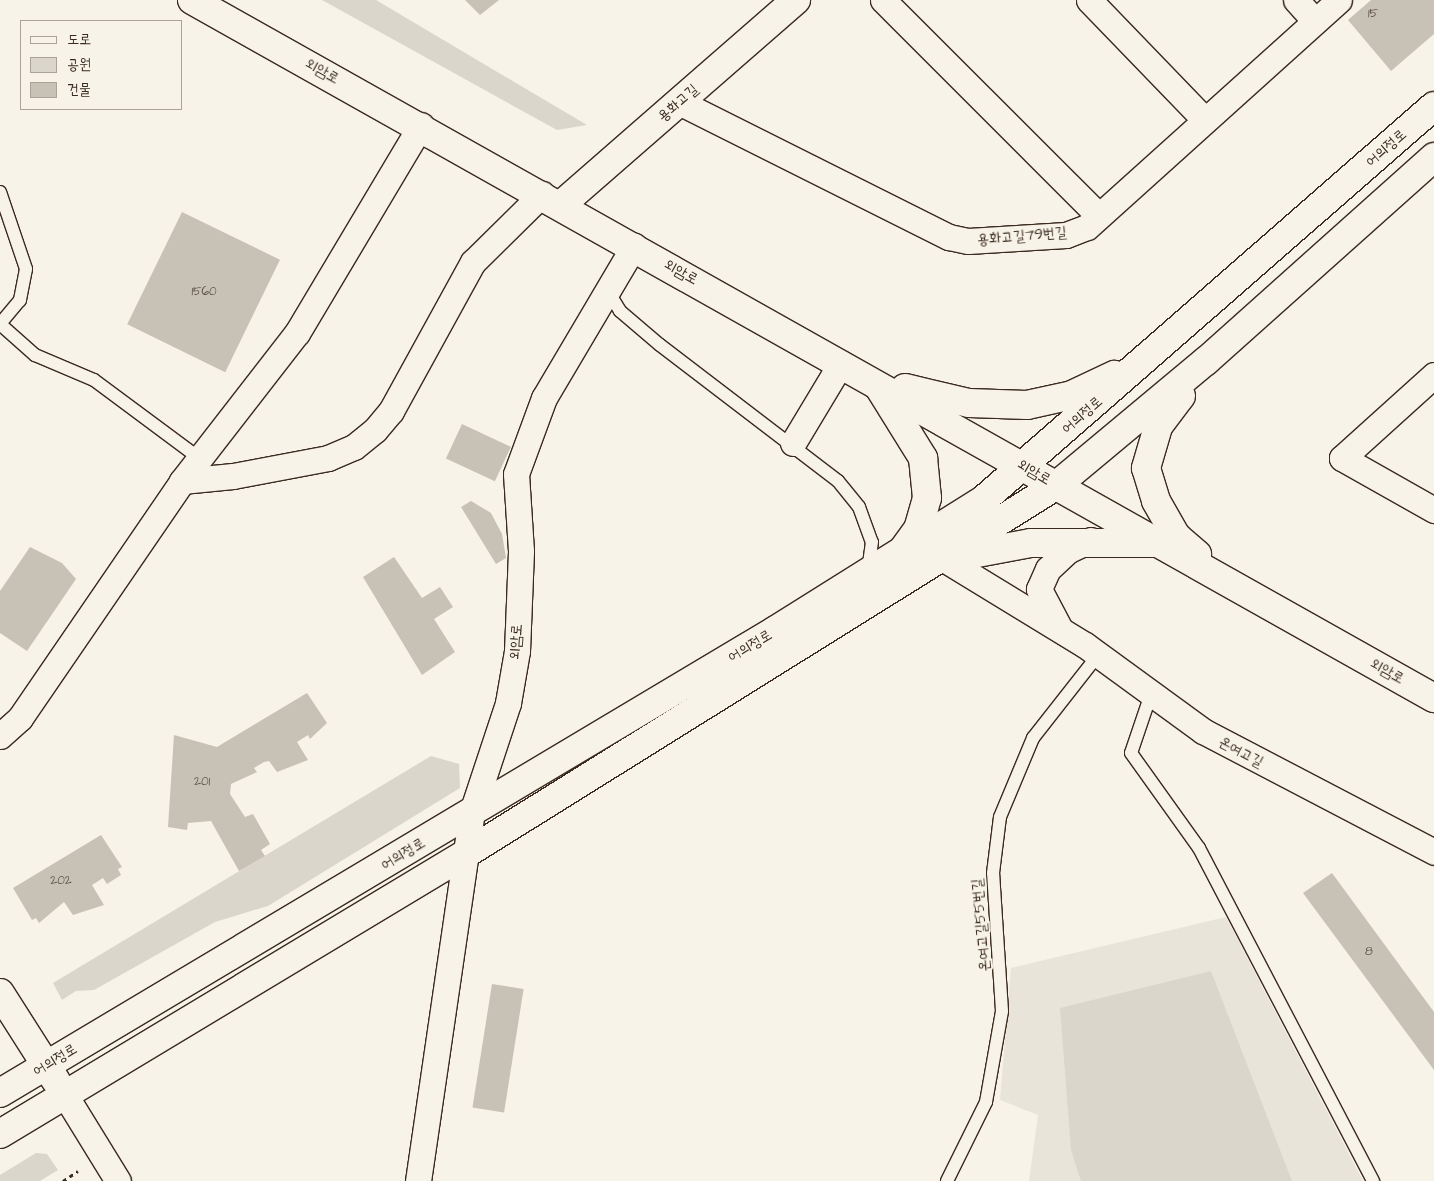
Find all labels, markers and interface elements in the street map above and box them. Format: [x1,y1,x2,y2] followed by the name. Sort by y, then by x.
[1368,7,1378,21] house number: 15
[20,20,182,110] legend
[67,29,91,50] text: 도로
[67,54,91,75] text: 공원
[302,54,342,88] street label: 외암로
[67,79,91,100] text: 건물
[654,80,702,126] street label: 용화고길
[1362,125,1410,171] street label: 어의정로
[976,223,1068,249] street label: 용화고길79번길
[661,255,701,289] street label: 외암로
[191,285,217,299] house number: 1560
[1058,392,1106,438] street label: 어의정로
[1014,455,1054,489] street label: 외암로
[506,623,526,661] street label: 외암로
[725,626,775,666] street label: 어의정로
[1367,654,1407,688] street label: 외암로
[1215,733,1267,771] street label: 온여고길
[194,775,210,789] house number: 201
[378,834,428,874] street label: 어의정로
[50,874,72,888] house number: 202
[968,878,994,972] street label: 온여고길55번길
[1365,945,1373,959] house number: 8
[30,1040,80,1080] street label: 어의정로

